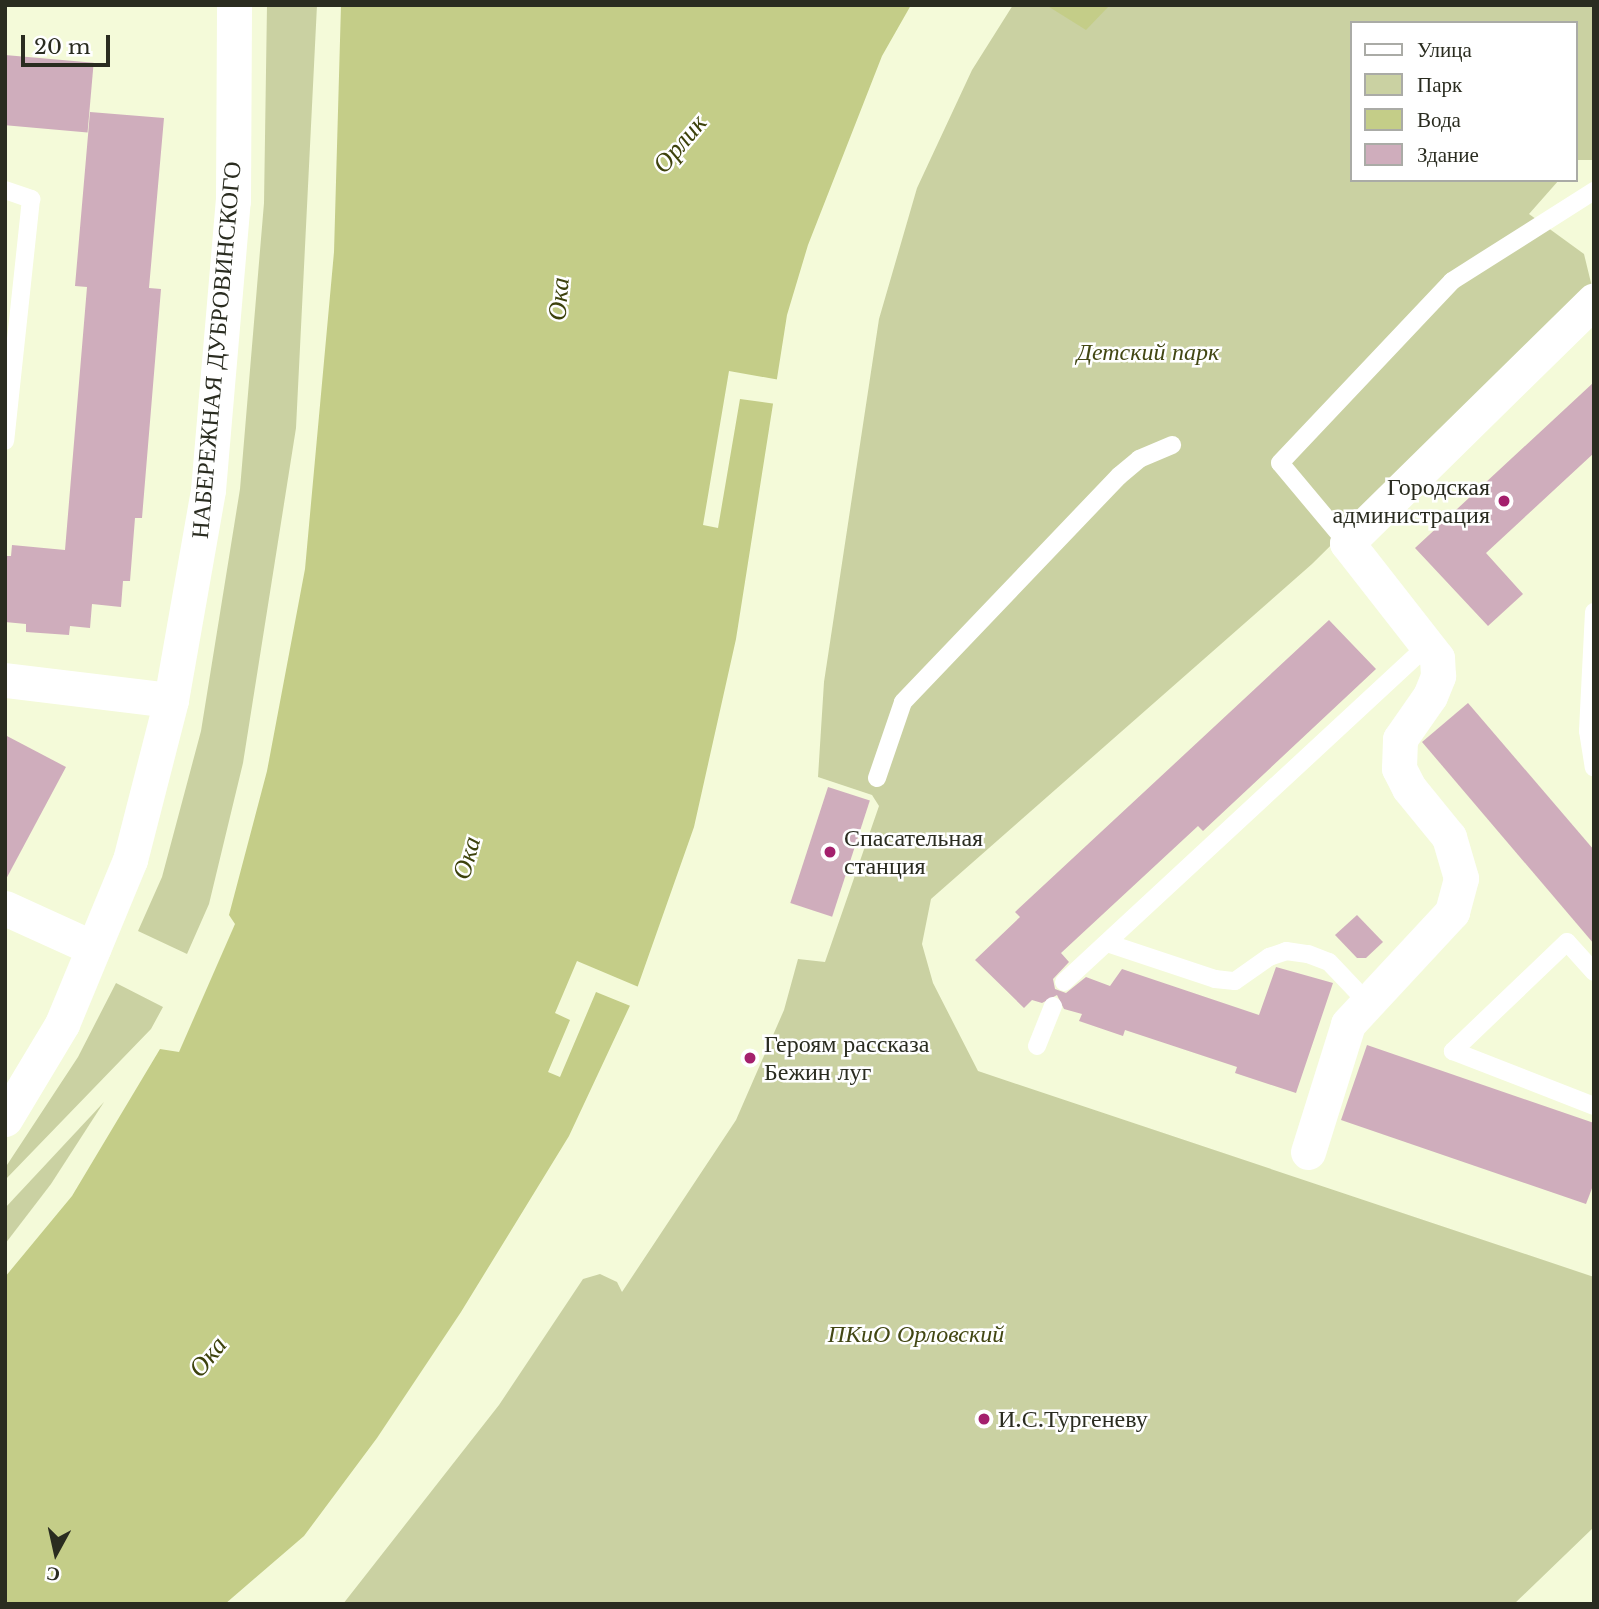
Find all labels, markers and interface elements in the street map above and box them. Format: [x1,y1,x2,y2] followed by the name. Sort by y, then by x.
[24,21,114,65] scale bar
[1350,21,1578,182] legend
[34,34,91,60] text: 20 m
[1417,37,1472,63] text: Улица
[1417,72,1462,98] text: Парк
[1417,107,1461,133] text: Вода
[646,108,714,180] water label: Орлик
[1417,142,1479,168] text: Здание
[185,160,247,540] street label: НАБЕРЕЖНАЯ ДУБРОВИНСКОГО
[542,276,576,322] water label: Ока
[1077,338,1219,366] park label: Детский парк
[1333,473,1490,529] place label: Городская администрация
[1496,493,1512,509] marker: Городская администрация
[844,824,983,880] place label: Спасательная станция
[446,833,488,883] water label: Ока
[822,844,838,860] marker: Спасательная станция
[764,1030,929,1086] place label: Героям рассказа Бежин луг
[742,1050,758,1066] marker: Героям рассказа Бежин луг
[828,1320,1004,1348] park label: ПКиО Орловский
[182,1330,234,1384] water label: Ока
[998,1405,1148,1433] place label: И.С.Тургеневу
[976,1411,992,1427] marker: И.С.Тургеневу
[21,1518,91,1588] north arrow
[45,1562,61,1587] text: С

